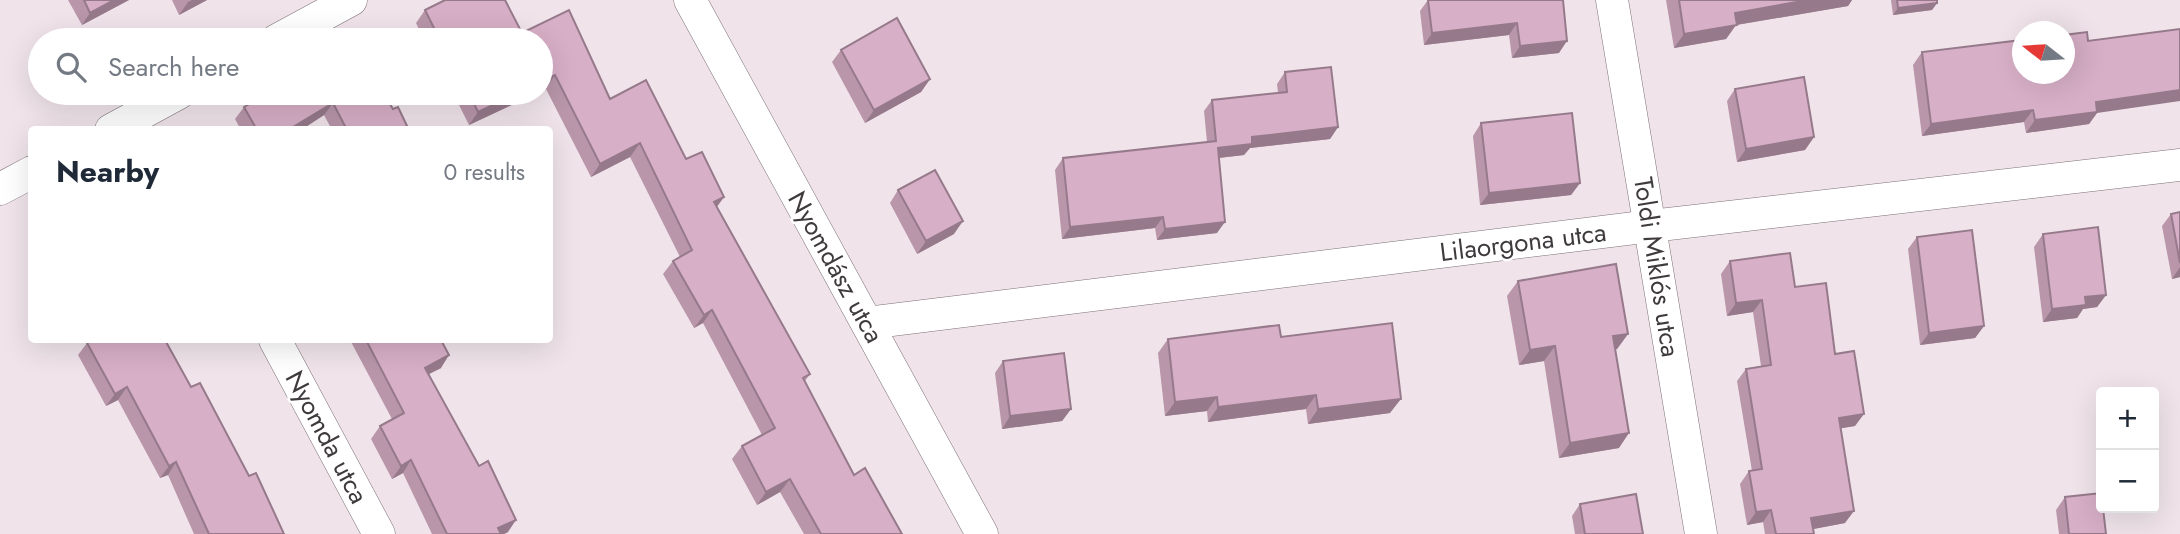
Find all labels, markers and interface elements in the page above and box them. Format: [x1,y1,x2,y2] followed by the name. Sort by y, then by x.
[2012,21,2075,84] north arrow
[28,28,553,105] search box
[52,48,90,86] icon: search
[108,48,240,86] text: Search here
[56,150,159,193] text: Nearby
[443,155,525,189] text: 0 results
[1624,174,1690,360] street label: Toldi Miklós utca
[779,184,893,350] street label: Nyomdász utca
[1438,213,1608,271] street label: Lilaorgona utca
[276,364,378,510] street label: Nyomda utca
[2096,387,2159,513] map controls
[2096,387,2159,450] button: +
[2096,450,2159,513] button: −

